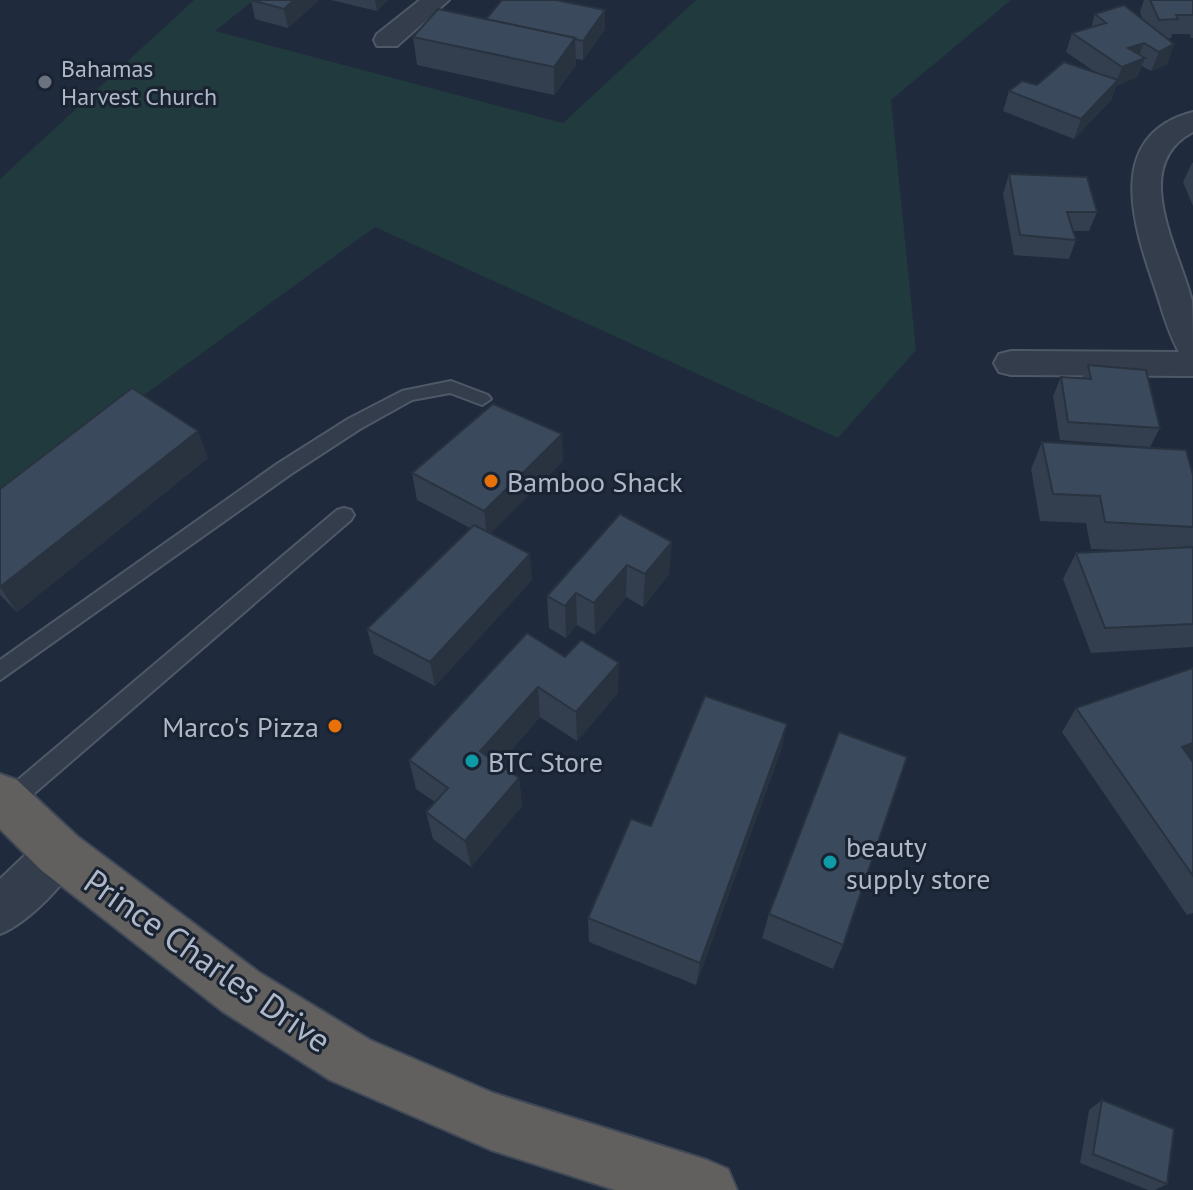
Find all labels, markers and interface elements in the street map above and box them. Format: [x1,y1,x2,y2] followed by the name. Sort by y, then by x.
[61,53,217,112] place label: Bahamas Harvest Church
[36,73,54,91] marker: Bahamas Harvest Church
[507,463,683,500] place label: Bamboo Shack
[482,472,500,490] marker: Bamboo Shack
[162,708,319,745] place label: Marco's Pizza
[326,717,344,735] marker: Marco's Pizza
[488,743,603,780] place label: BTC Store
[463,752,481,770] marker: BTC Store
[846,828,991,897] place label: beauty supply store
[821,853,839,871] marker: beauty supply store
[76,858,340,1062] street label: Prince Charles Drive

